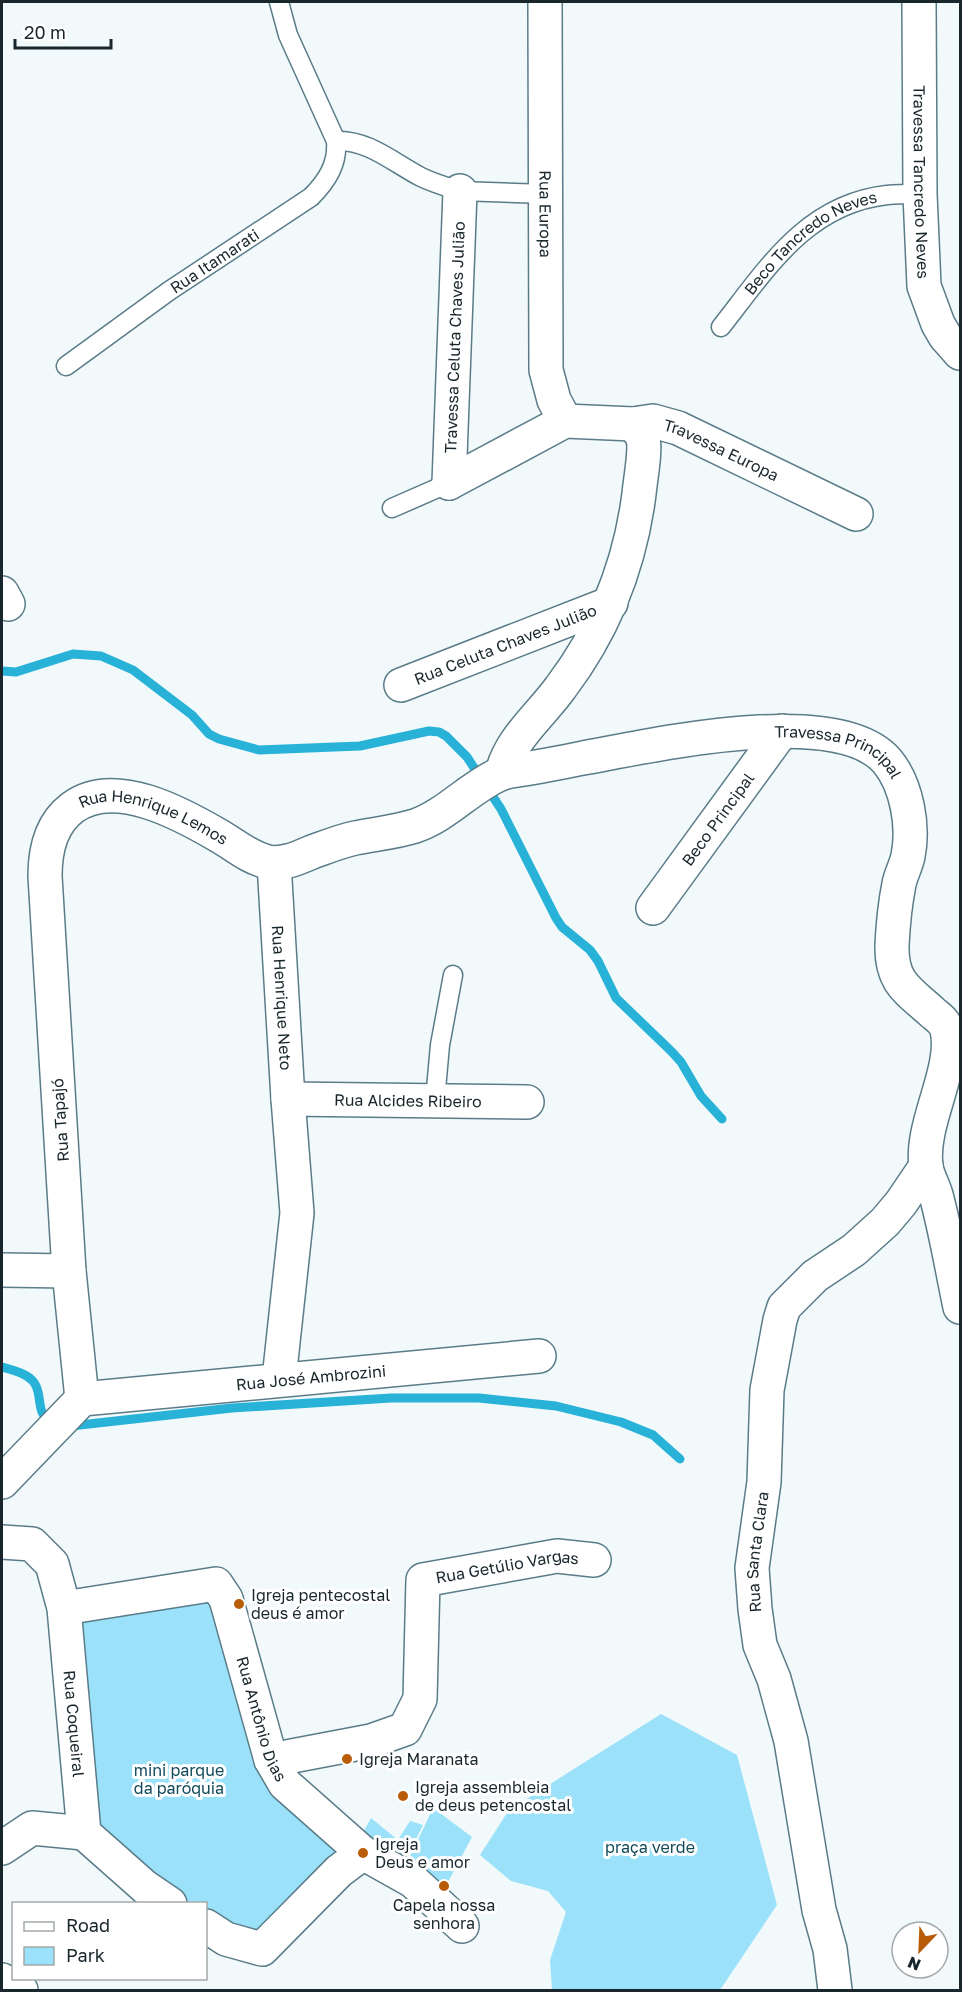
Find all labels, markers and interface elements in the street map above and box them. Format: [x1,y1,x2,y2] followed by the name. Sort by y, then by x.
[15,12,111,50] scale bar
[24,21,66,43] text: 20 m
[909,85,934,279] street label: Travessa Tancredo Neves
[535,170,556,258] street label: Rua Europa
[740,187,879,299] street label: Beco Tancredo Neves
[440,221,469,454] street label: Travessa Celuta Chaves Julião
[166,224,263,298] street label: Rua Itamarati
[661,414,782,485] street label: Travessa Europa
[411,600,599,689] street label: Rua Celuta Chaves Julião
[774,721,906,782] street label: Travessa Principal
[677,769,758,870] street label: Beco Principal
[75,786,232,849] street label: Rua Henrique Lemos
[268,925,296,1071] street label: Rua Henrique Neto
[47,1078,73,1162] street label: Rua Tapajó
[334,1090,482,1111] street label: Rua Alcides Ribeiro
[235,1360,387,1394] street label: Rua José Ambrozini
[742,1490,773,1613] street label: Rua Santa Clara
[434,1545,580,1588] street label: Rua Getúlio Vargas
[251,1585,390,1623] place label: Igreja pentecostal deus é amor
[232,1597,246,1611] marker: Igreja pentecostal deus é amor
[232,1654,291,1785] street label: Rua Antônio Dias
[60,1669,89,1778] street label: Rua Coqueiral
[359,1749,479,1769] place label: Igreja Maranata
[340,1752,354,1766] marker: Igreja Maranata
[134,1760,224,1798] park label: mini parque da paróquia
[415,1777,571,1815] place label: Igreja assembleia de deus petencostal
[396,1789,410,1803] marker: Igreja assembleia de deus petencostal
[375,1834,470,1872] place label: Igreja Deus e amor
[605,1837,695,1857] park label: praça verde
[356,1846,370,1860] marker: Igreja Deus e amor
[437,1879,451,1893] marker: Capela nossa senhora
[393,1895,495,1933] place label: Capela nossa senhora
[12,1902,207,1980] legend
[66,1914,110,1936] text: Road
[890,1920,950,1980] north arrow
[66,1944,105,1966] text: Park
[905,1952,924,1975] text: N

